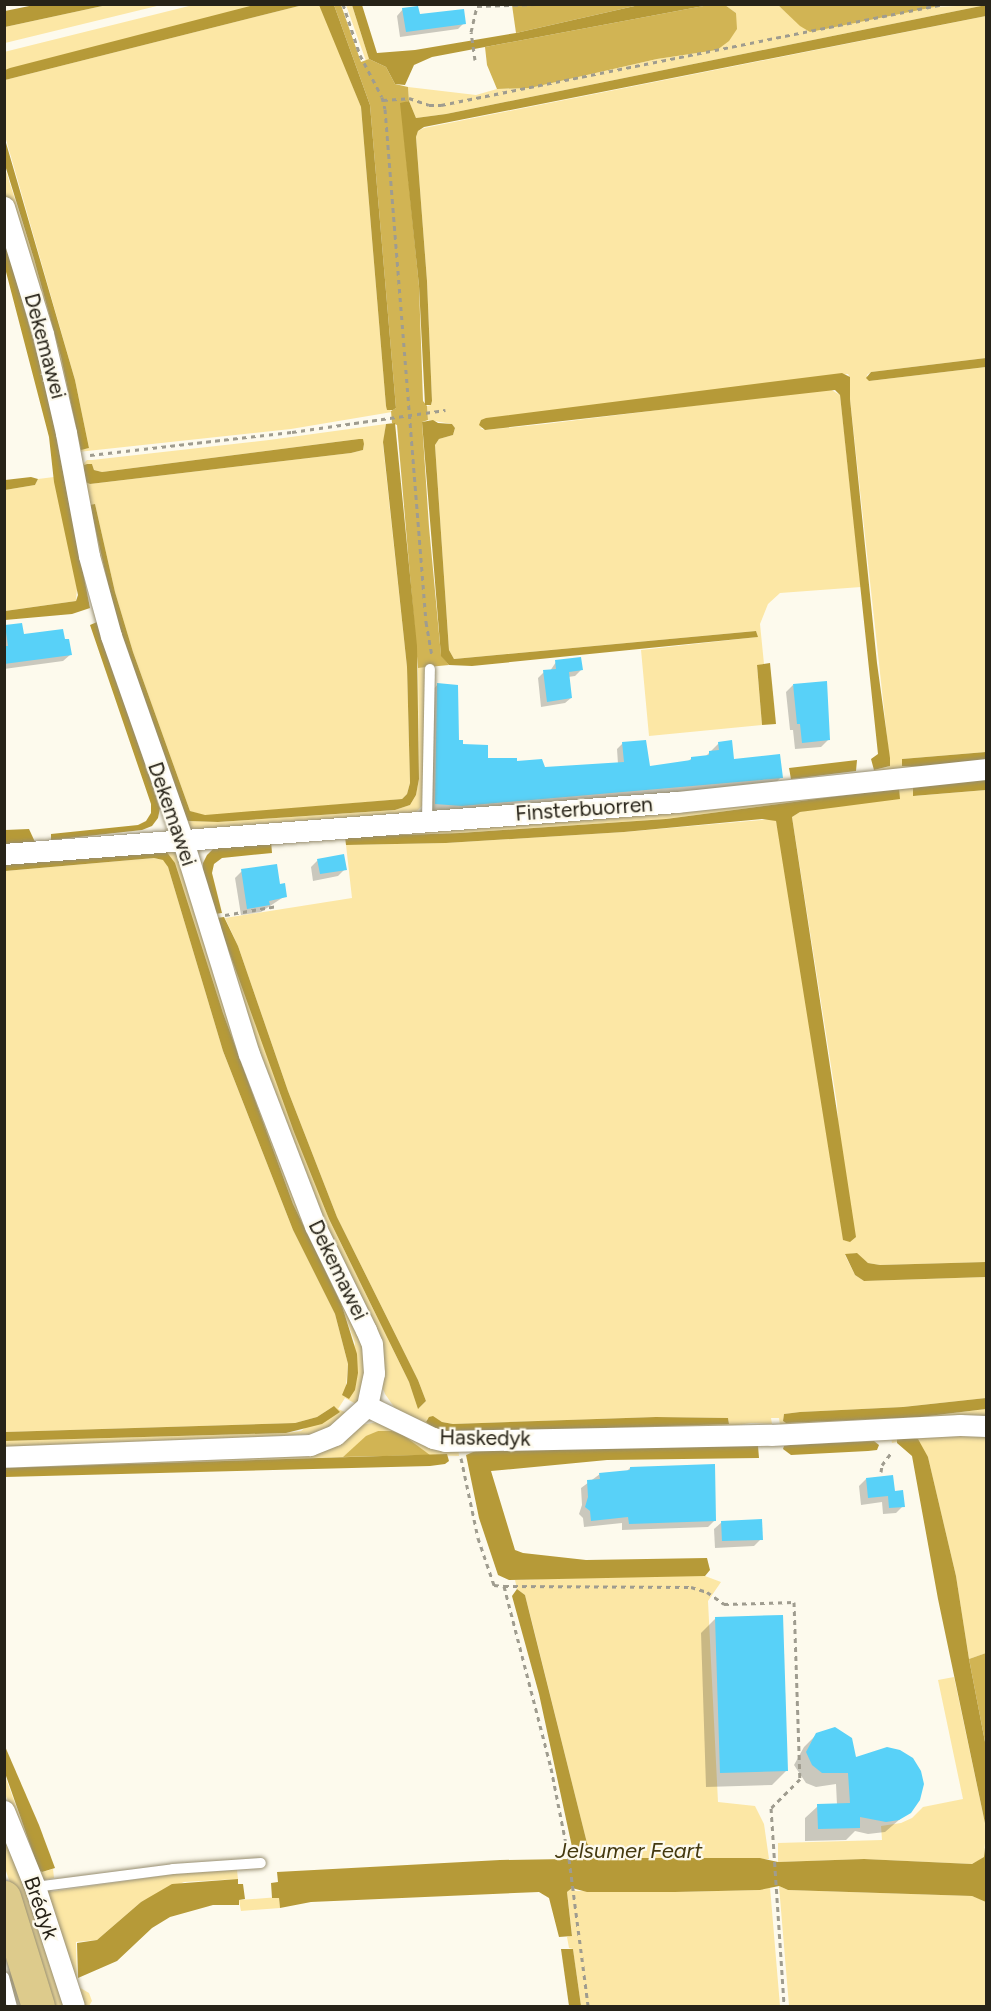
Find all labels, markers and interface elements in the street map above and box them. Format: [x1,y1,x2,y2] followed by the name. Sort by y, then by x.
[19,290,71,402] street label: Dekemawei
[142,759,202,869] street label: Dekemawei
[514,792,654,826] street label: Finsterbuorren
[303,1216,373,1324] street label: Dekemawei
[439,1425,531,1451] street label: Haskedyk
[555,1838,703,1864] water label: Jelsumer Feart
[19,1873,63,1943] street label: Brédyk

